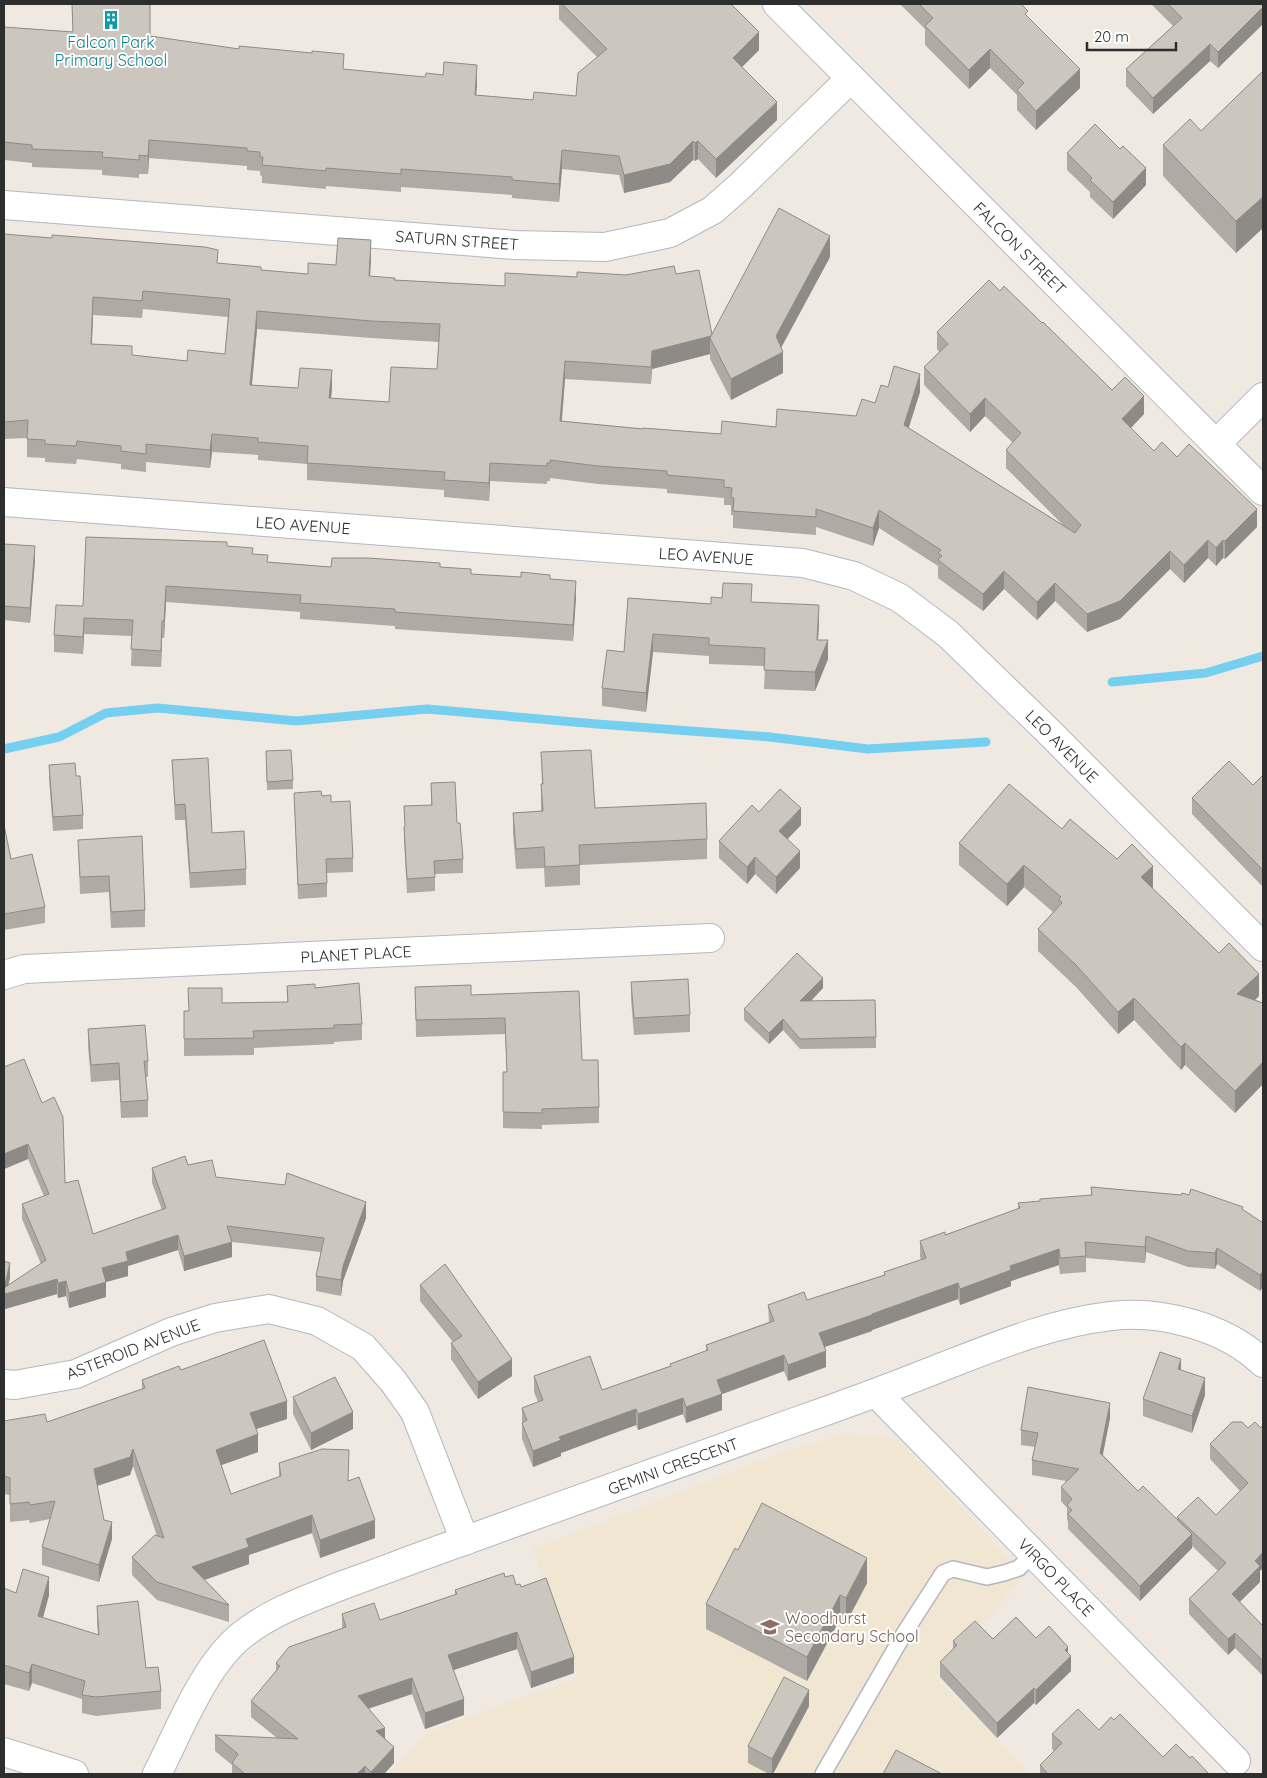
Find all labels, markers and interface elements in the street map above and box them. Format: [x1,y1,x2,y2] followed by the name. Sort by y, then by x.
[100,9,122,31] building icon: Falcon Park Primary School
[1087,20,1176,52] scale bar
[1094,27,1129,46] text: 20 m
[55,32,167,70] place label: Falcon Park Primary School
[969,197,1071,299] street label: FALCON STREET
[395,226,520,254] street label: SATURN STREET
[255,512,351,538] street label: LEO AVENUE
[658,543,754,569] street label: LEO AVENUE
[1021,705,1103,787] street label: LEO AVENUE
[300,941,412,967] street label: PLANET PLACE
[63,1314,203,1384] street label: ASTEROID AVENUE
[605,1433,741,1499] street label: GEMINI CRESCENT
[1014,1534,1098,1620] street label: VIRGO PLACE
[785,1608,919,1646] place label: Woodhurst Secondary School
[759,1616,781,1638] school or university icon: Woodhurst Secondary School

